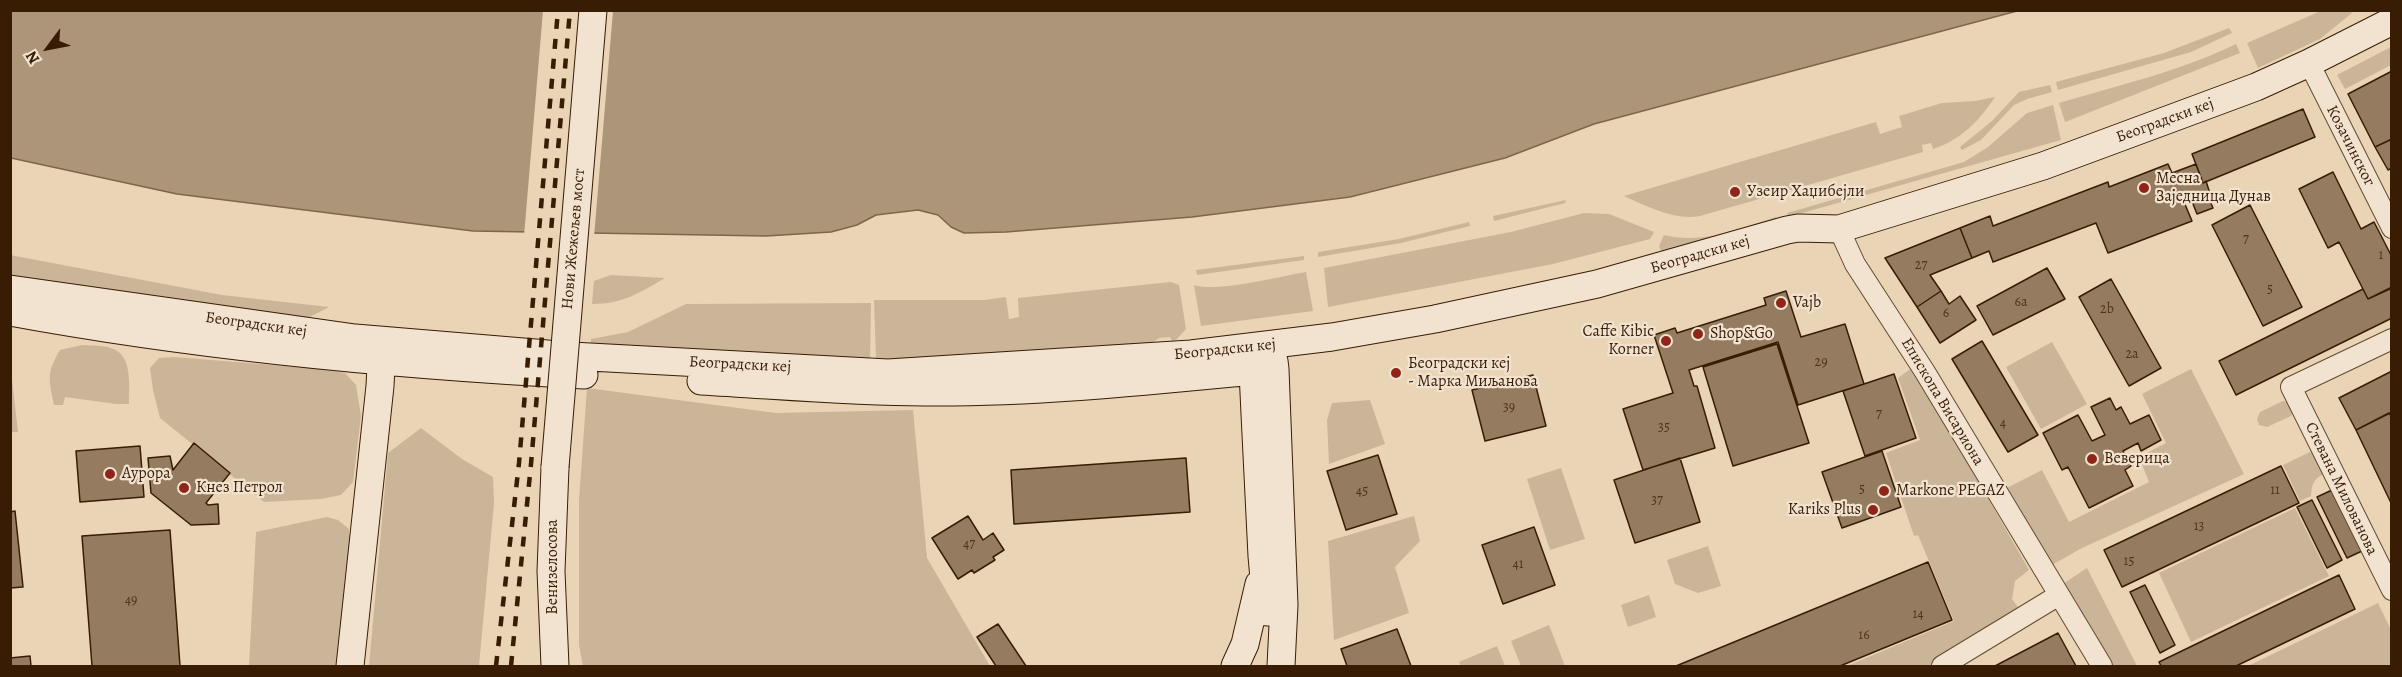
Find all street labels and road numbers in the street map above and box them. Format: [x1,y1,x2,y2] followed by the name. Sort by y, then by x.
[2114,94,2216,148] street label: Београдски кеј
[2321,102,2379,190] street label: Козачинског
[558,168,590,310] street label: Нови Жежељев мост
[1648,232,1752,278] street label: Београдски кеј
[204,308,308,342] street label: Београдски кеј
[1173,335,1277,365] street label: Београдски кеј
[1896,335,1988,469] street label: Епископа Висариона
[688,353,792,377] street label: Београдски кеј
[2300,419,2382,559] street label: Стевана Милованова
[543,519,563,615] street label: Венизелосова

